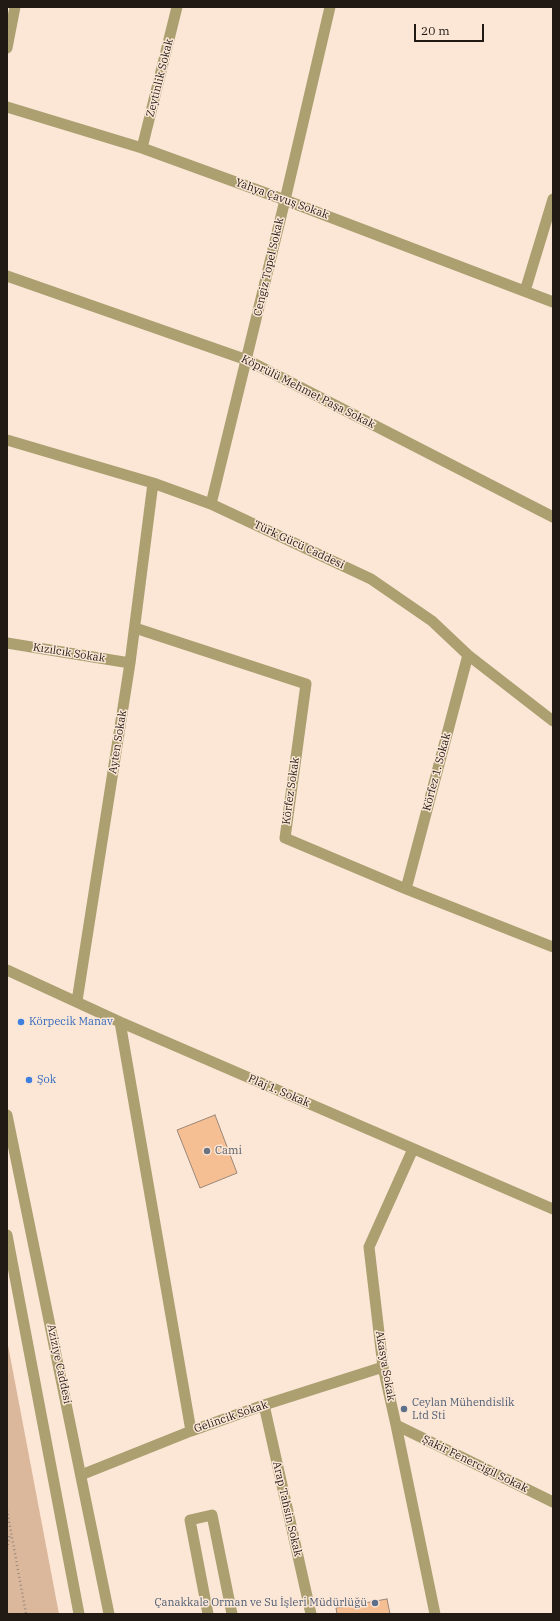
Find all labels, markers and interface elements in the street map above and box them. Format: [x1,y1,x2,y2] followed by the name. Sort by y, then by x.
[416,16,486,42] scale bar
[421,23,450,38] text: 20 m
[144,37,176,119] street label: Zeytinlik Sokak
[234,176,330,222] street label: Yahya Çavuş Sokak
[251,217,287,317] street label: Cengiz Topel Sokak
[239,352,377,432] street label: Köprülü Mehmet Paşa Sokak
[252,518,346,572] street label: Türk Gücü Caddesi
[32,641,106,665] street label: Kızılcık Sokak
[106,709,130,775] street label: Ayten Sokak
[420,732,454,812] street label: Körfez 1. Sokak
[280,756,302,826] street label: Körfez Sokak
[29,1015,113,1029] place label: Körpecik Manav
[16,1017,26,1027] marker: Körpecik Manav
[246,1072,312,1110] street label: Plaj 1. Sokak
[37,1073,56,1087] place label: Şok
[24,1075,34,1085] marker: Şok
[215,1144,242,1158] place label: Cami
[202,1146,212,1156] marker: Cami
[44,1323,74,1405] street label: Aziziye Caddesi
[372,1330,398,1402] street label: Akasya Sokak
[412,1396,515,1422] place label: Ceylan Mühendislik Ltd Sti
[192,1398,270,1436] street label: Gelincik Sokak
[399,1404,409,1414] marker: Ceylan Mühendislik Ltd Sti
[420,1433,530,1495] street label: Şakir Fenercigil Sokak
[270,1460,304,1558] street label: Arap Tahsin Sokak
[155,1596,367,1610] place label: Çanakkale Orman ve Su İşleri Müdürlüğü
[370,1598,380,1608] marker: Çanakkale Orman ve Su İşleri Müdürlüğü

